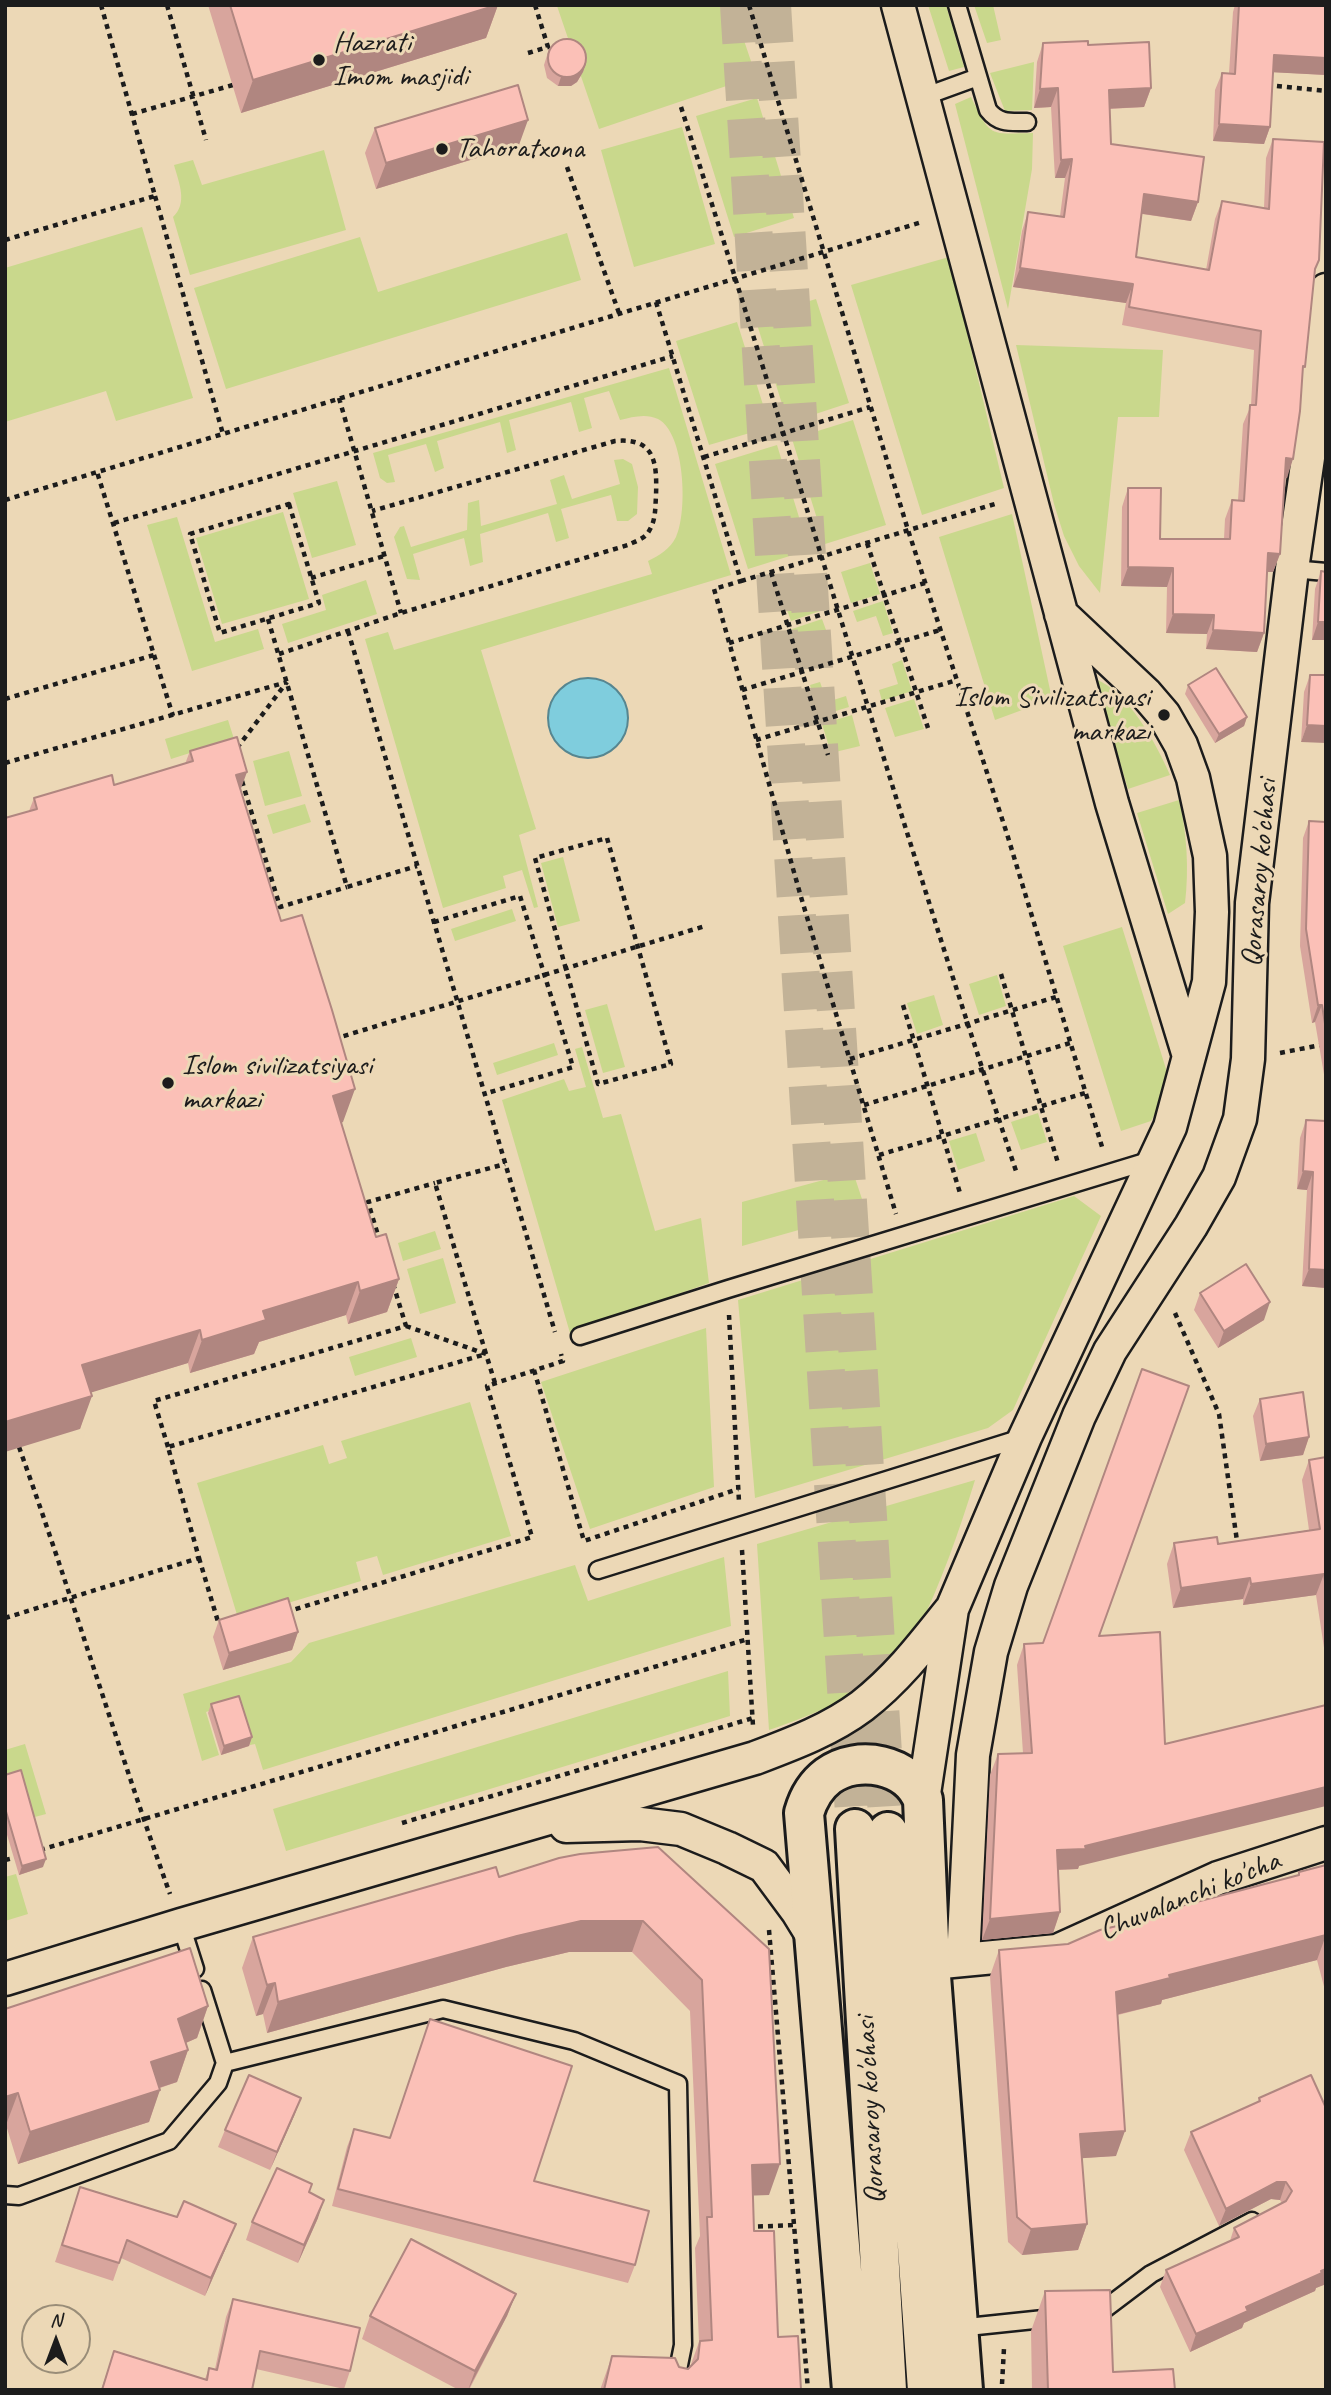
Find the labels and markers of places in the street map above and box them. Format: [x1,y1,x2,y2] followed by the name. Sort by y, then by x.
[333,25,468,96] place label: Hazrati Imom masjidi
[311,52,327,68] marker: Hazrati Imom masjidi
[456,131,584,167] place label: Tahoratxona
[434,141,450,157] marker: Tahoratxona
[954,680,1150,750] place label: Islom Sivilizatsiyasi markazi
[1156,707,1172,723] marker: Islom Sivilizatsiyasi markazi
[182,1048,372,1118] place label: Islom sivilizatsiyasi markazi
[160,1075,176,1091] marker: Islom sivilizatsiyasi markazi

